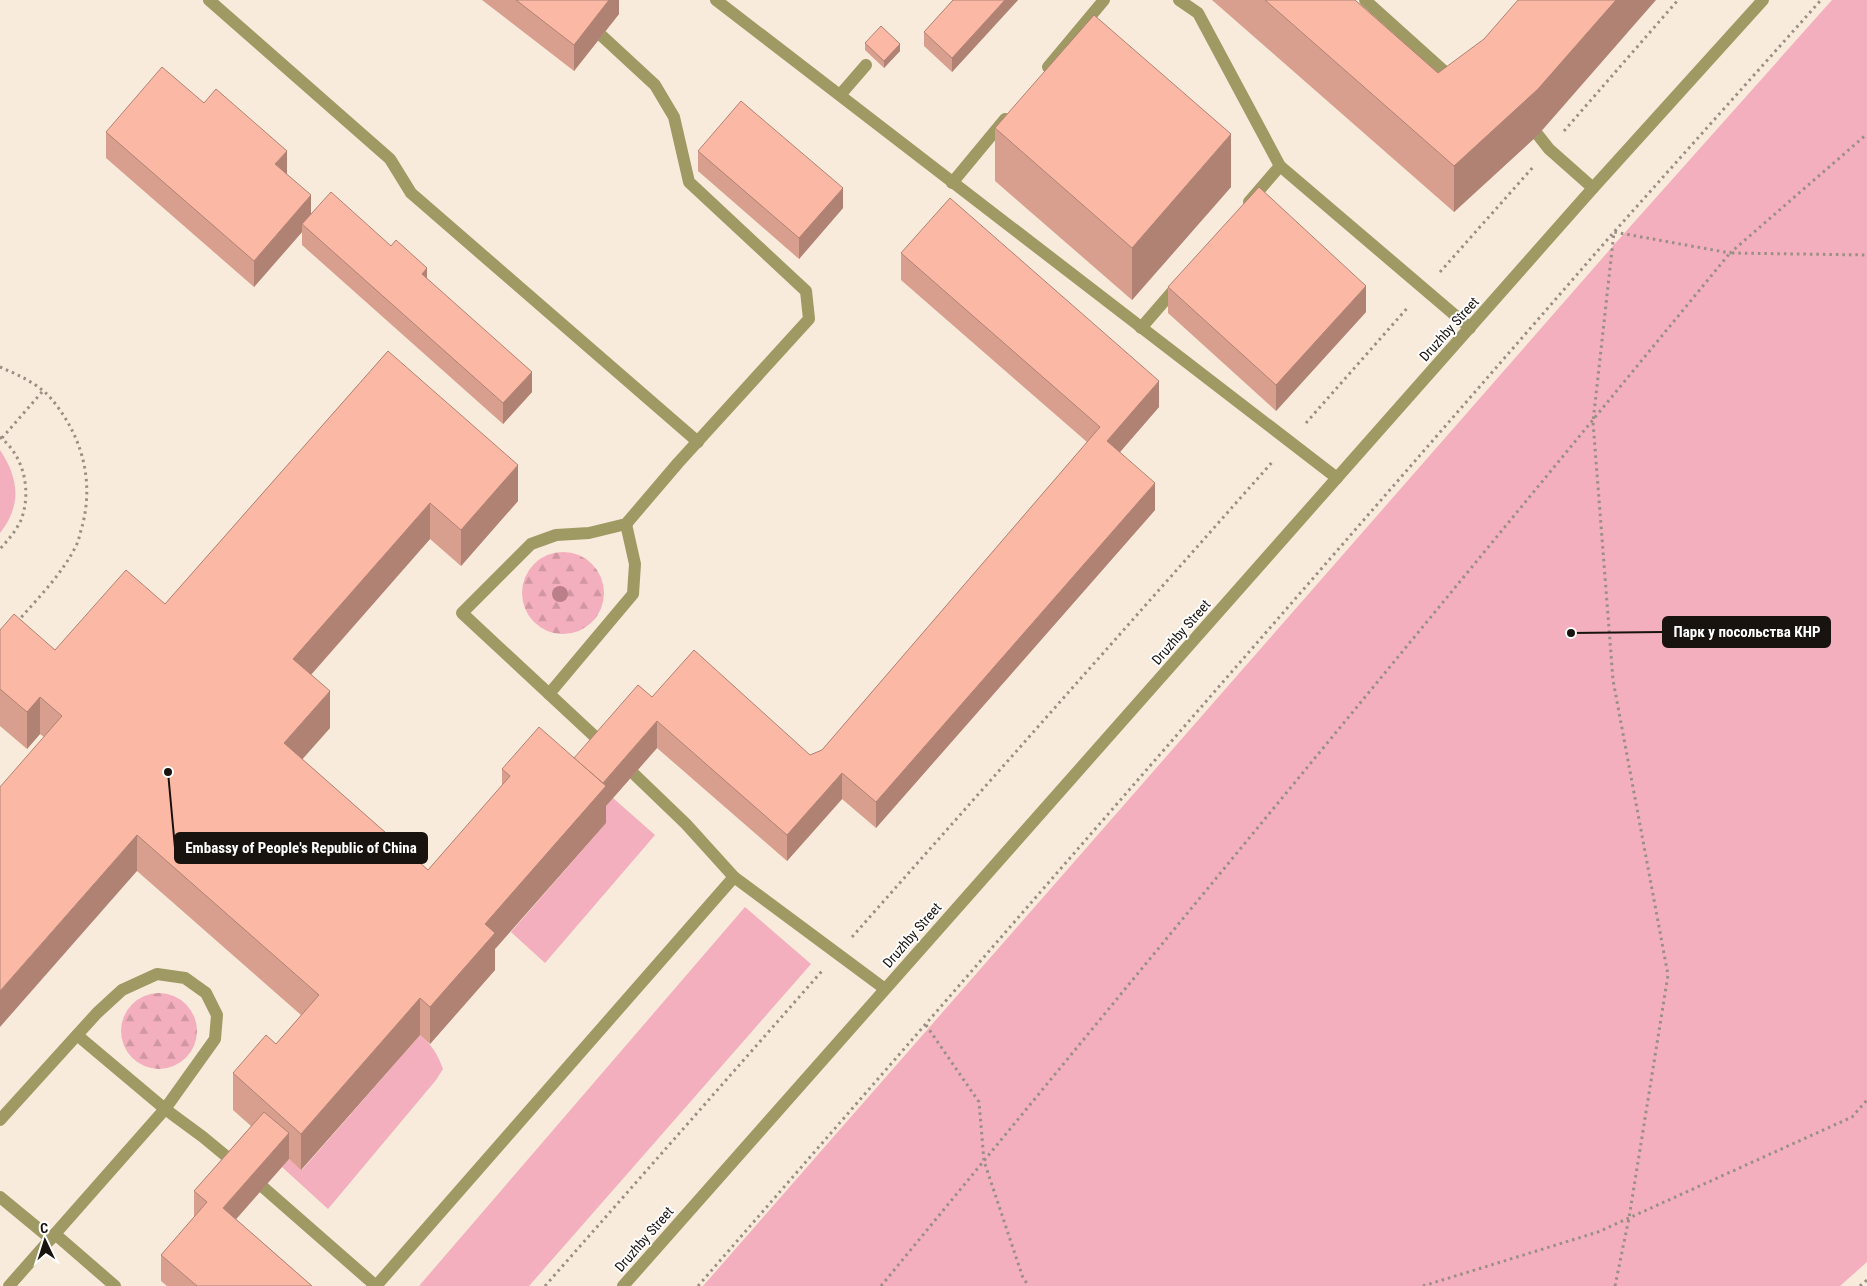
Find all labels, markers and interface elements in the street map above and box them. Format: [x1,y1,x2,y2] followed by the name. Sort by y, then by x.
[1416,294,1482,364] street label: Druzhby Street
[1149,596,1213,668] street label: Druzhby Street
[1663,617,1830,647] callout: Парк у посольства КНР
[1674,623,1820,641] text: Парк у посольства КНР
[175,833,427,863] callout: Embassy of People's Republic of China
[185,839,417,857] text: Embassy of People's Republic of China
[880,899,944,971] street label: Druzhby Street
[612,1203,676,1275] street label: Druzhby Street
[20,1216,70,1266] north arrow
[40,1220,49,1236] text: С

